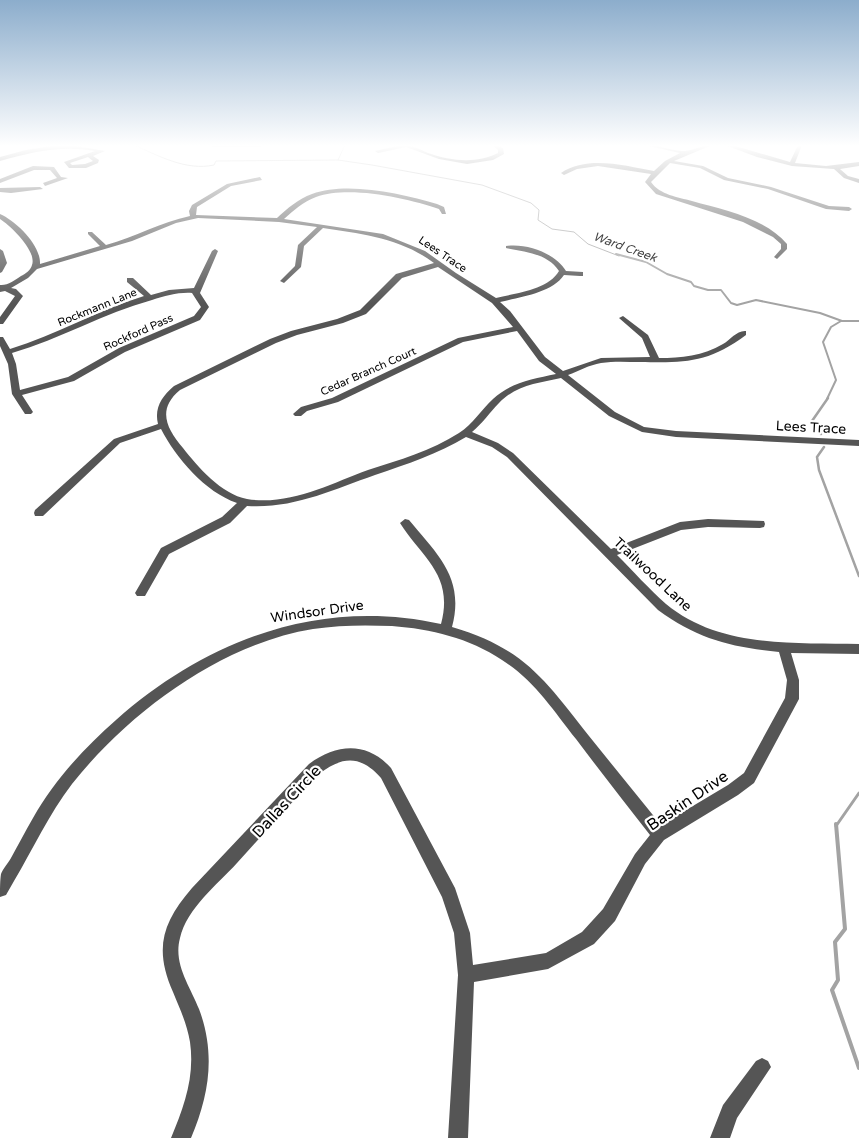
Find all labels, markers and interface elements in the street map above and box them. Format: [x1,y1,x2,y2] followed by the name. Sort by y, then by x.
[591,229,660,265] water label: Ward Creek
[416,234,469,275] street label: Lees Trace
[56,286,139,329] street label: Rockmann Lane
[101,311,175,354] street label: Rockford Pass
[318,345,418,398] street label: Cedar Branch Court
[775,417,847,438] street label: Lees Trace
[610,534,695,615] street label: Trailwood Lane
[270,597,365,626] street label: Windsor Drive
[248,761,325,842] street label: Dallas Circle
[643,766,732,835] street label: Baskin Drive

